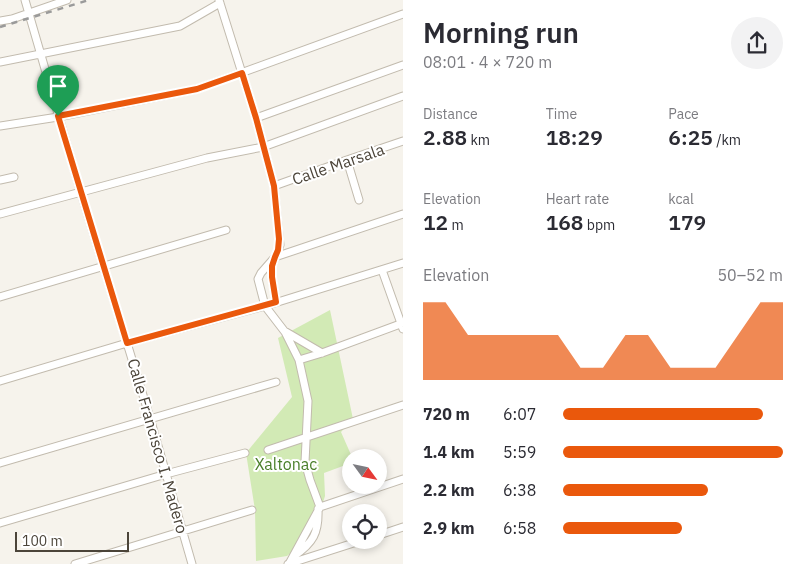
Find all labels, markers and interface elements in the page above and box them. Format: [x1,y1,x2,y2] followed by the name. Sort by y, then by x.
[423,14,579,51] text: Morning run
[731,17,783,69] button: share
[423,52,552,72] text: 08:01 · 4 × 720 m
[37,65,79,116] pin
[44,72,72,100] icon: arrive
[423,105,478,123] text: Distance
[546,105,577,123] text: Time
[668,105,699,123] text: Pace
[423,123,467,151] text: 2.88
[546,123,603,151] text: 18:29
[668,123,713,151] text: 6:25
[467,131,490,149] text: km
[713,131,741,149] text: /km
[289,139,387,189] street label: Calle Marsala
[423,190,481,208] text: Elevation
[546,190,609,208] text: Heart rate
[668,190,694,208] text: kcal
[423,208,448,236] text: 12
[546,208,583,236] text: 168
[668,208,706,236] text: 179
[448,216,464,234] text: m
[583,216,615,234] text: bpm
[423,265,489,285] text: Elevation
[717,265,783,285] text: 50–52 m
[123,356,193,536] street label: Calle Francisco I. Madero
[423,404,470,424] text: 720 m
[503,404,536,424] text: 6:07
[423,442,474,462] text: 1.4 km
[503,442,536,462] text: 5:59
[342,449,388,494] north arrow
[342,449,387,549] map controls
[255,454,317,474] park label: Xaltonac
[423,480,474,500] text: 2.2 km
[503,480,536,500] text: 6:38
[342,504,387,549] button: locate
[423,518,474,538] text: 2.9 km
[503,518,536,538] text: 6:58
[15,529,129,552] scale bar
[22,532,63,550] text: 100 m

